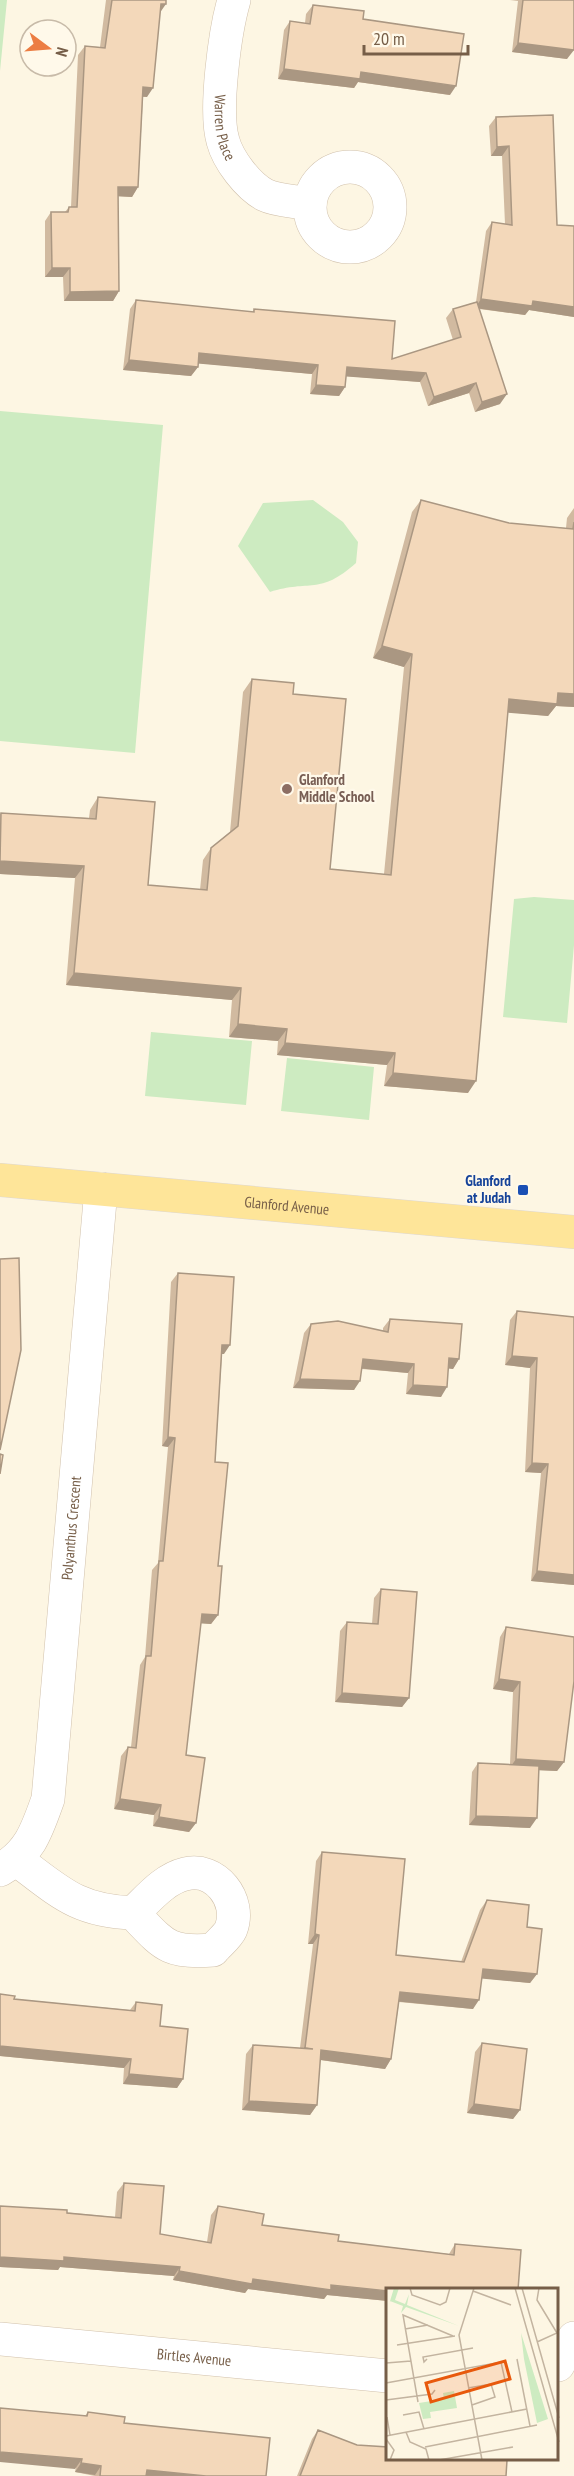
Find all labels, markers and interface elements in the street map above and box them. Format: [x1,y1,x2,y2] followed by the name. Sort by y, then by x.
[18,18,78,78] north arrow
[364,18,468,56] scale bar
[373,27,405,50] text: 20 m
[52,45,73,59] text: N
[211,94,240,164] street label: Warren Place
[299,770,375,806] place label: Glanford Middle School
[280,782,294,796] marker: Glanford Middle School
[465,1171,511,1207] place label: Glanford at Judah
[516,1183,530,1197] marker: Glanford at Judah
[244,1192,330,1219] street label: Glanford Avenue
[57,1475,85,1581] street label: Polyanthus Crescent
[386,2288,559,2461] inset map
[156,2344,232,2370] street label: Birtles Avenue

